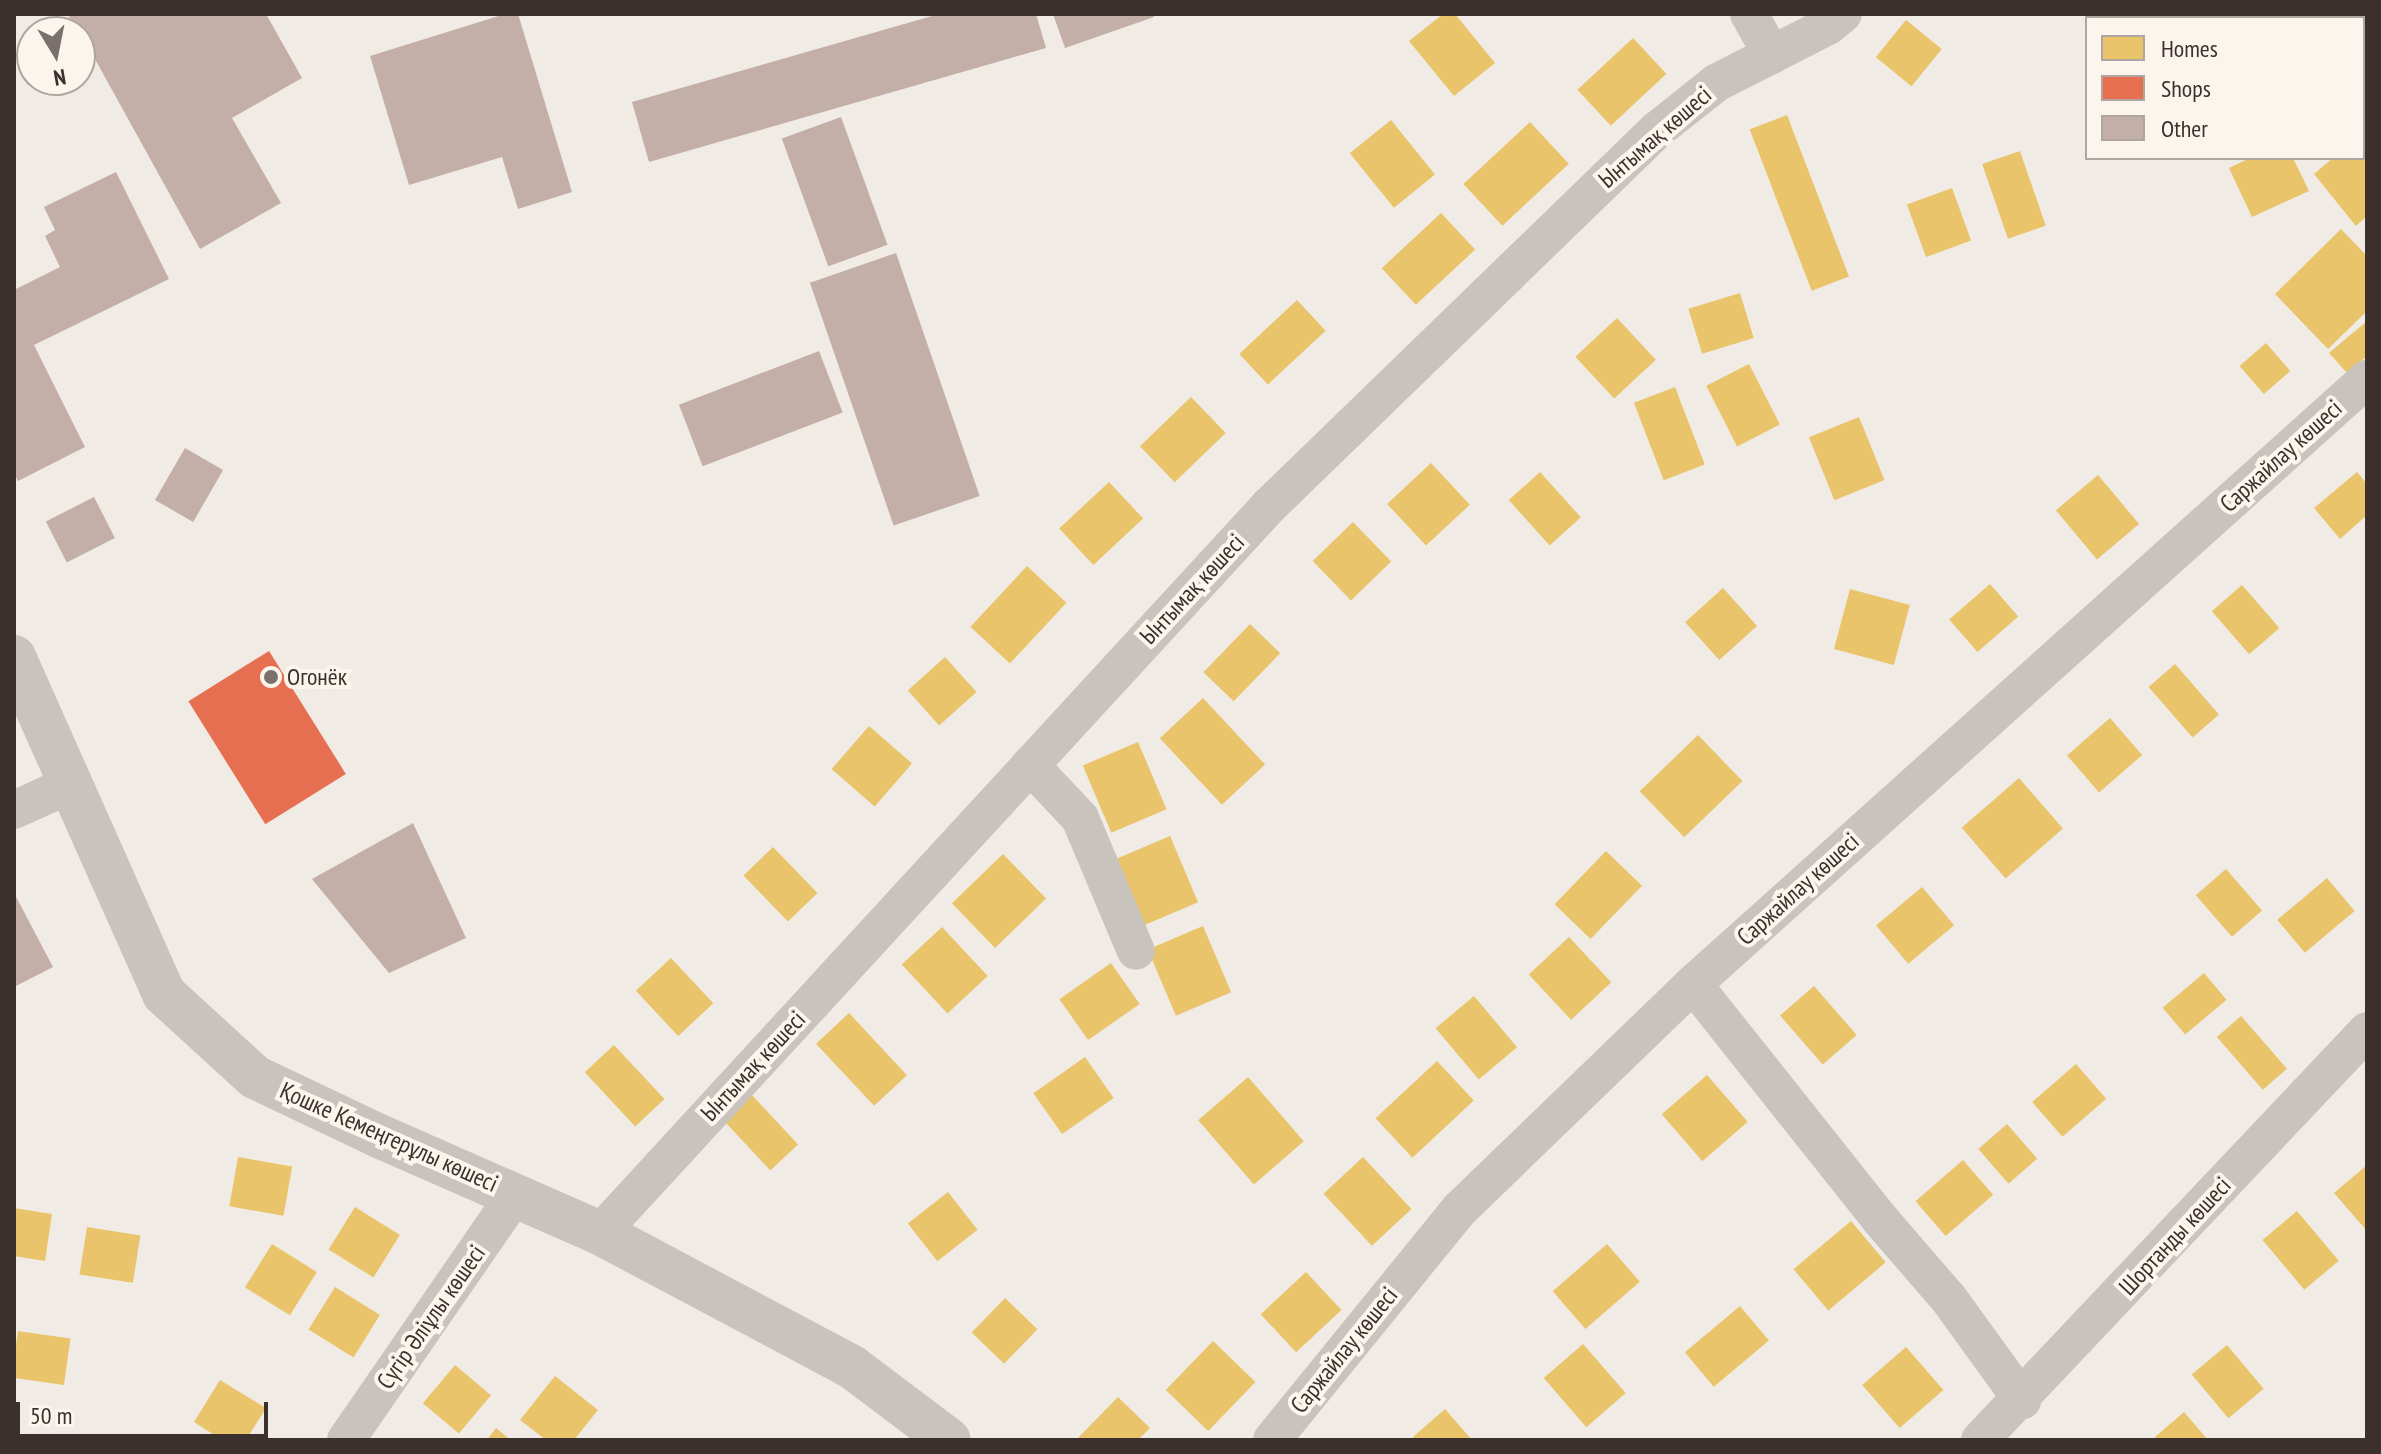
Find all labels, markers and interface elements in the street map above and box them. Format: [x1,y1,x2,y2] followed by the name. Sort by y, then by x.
[16,16,96,96] north arrow
[2085,16,2365,160] legend
[2161,33,2218,64] text: Homes
[52,63,68,92] text: N
[2161,73,2211,104] text: Shops
[1593,80,1717,194] street label: Ынтымақ көшесі
[2161,113,2208,144] text: Other
[2214,394,2348,518] street label: Саржайлау көшесі
[1134,528,1250,650] street label: Ынтымақ көшесі
[287,663,347,691] place label: Огонёк
[262,668,280,686] marker: Огонёк
[1731,827,1865,951] street label: Саржайлау көшесі
[695,1005,811,1127] street label: Ынтымақ көшесі
[276,1076,502,1198] street label: Қошке Кемеңгерұлы көшесі
[2113,1171,2237,1301] street label: Шортанды көшесі
[371,1239,491,1395] street label: Сүгір Әліұлы көшесі
[1284,1281,1404,1419] street label: Саржайлау көшесі
[20,1386,272,1436] scale bar
[30,1400,72,1431] text: 50 m

